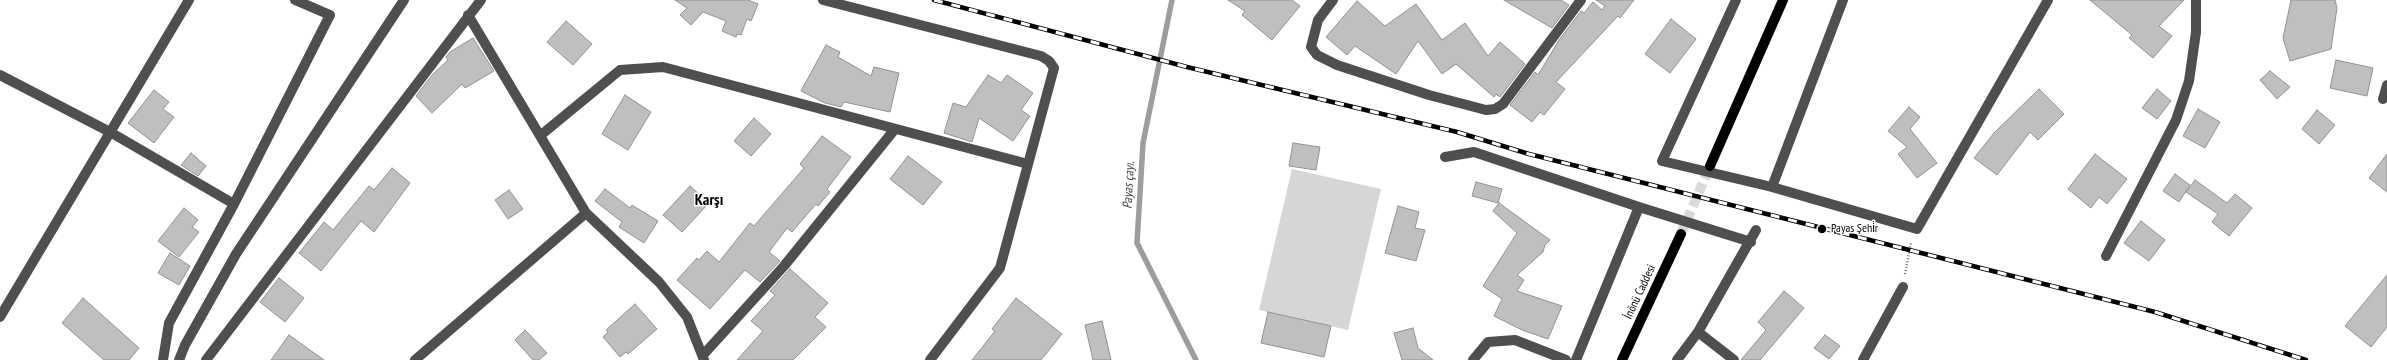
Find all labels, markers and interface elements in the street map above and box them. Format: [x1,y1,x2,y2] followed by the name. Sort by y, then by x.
[1120,161,1138,209] water label: Payas çayı.
[695,190,723,210] district label: Karşı
[1831,222,1878,236] place label: Payas Şehi̇r
[1816,223,1828,235] marker: Payas Şehi̇r
[1621,262,1659,322] street label: İnönü Caddesi

